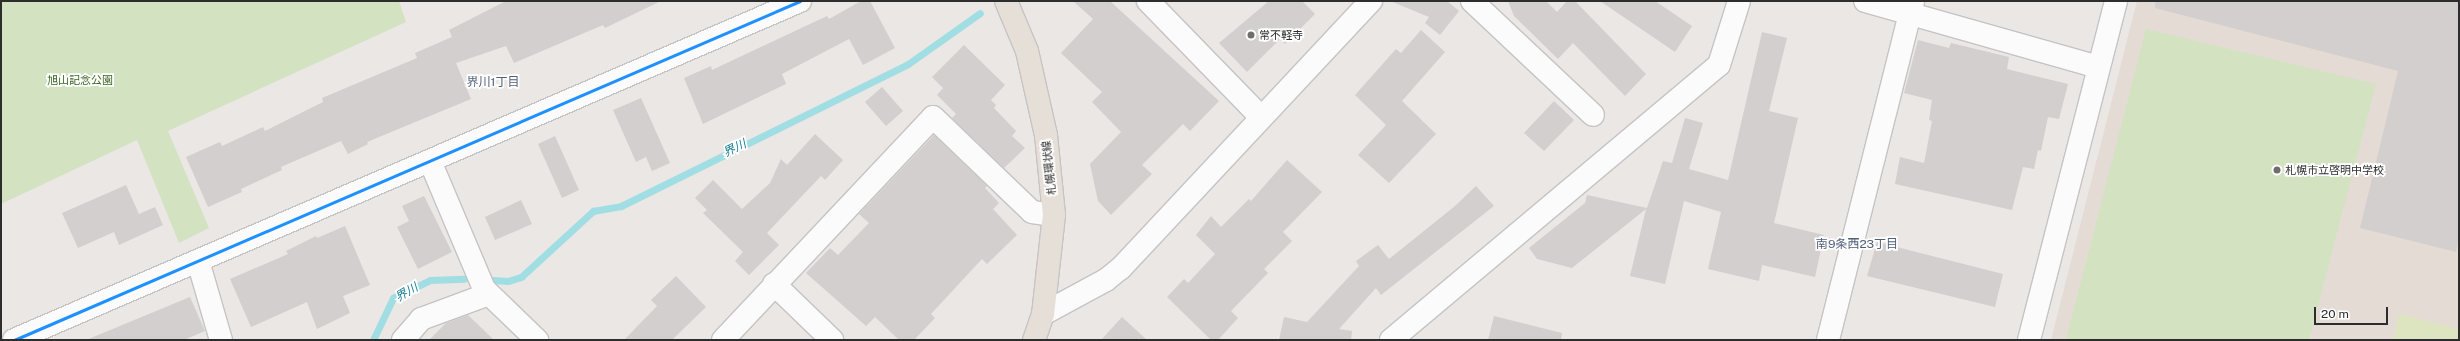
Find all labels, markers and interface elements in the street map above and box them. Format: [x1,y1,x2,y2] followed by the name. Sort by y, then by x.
[1259,28,1303,42] place label: 常不軽寺
[1246,30,1256,40] marker: 常不軽寺
[47,73,113,87] park label: 旭山記念公園
[467,76,519,90] district label: 界川1丁目
[721,137,749,161] water label: 界川
[1040,140,1058,196] street label: 札幌環状線
[2285,163,2384,177] place label: 札幌市立啓明中学校
[2272,165,2282,175] marker: 札幌市立啓明中学校
[1816,238,1898,252] district label: 南9条西23丁目
[393,281,421,305] water label: 界川
[2316,299,2390,325] scale bar
[2321,307,2349,321] text: 20 m

